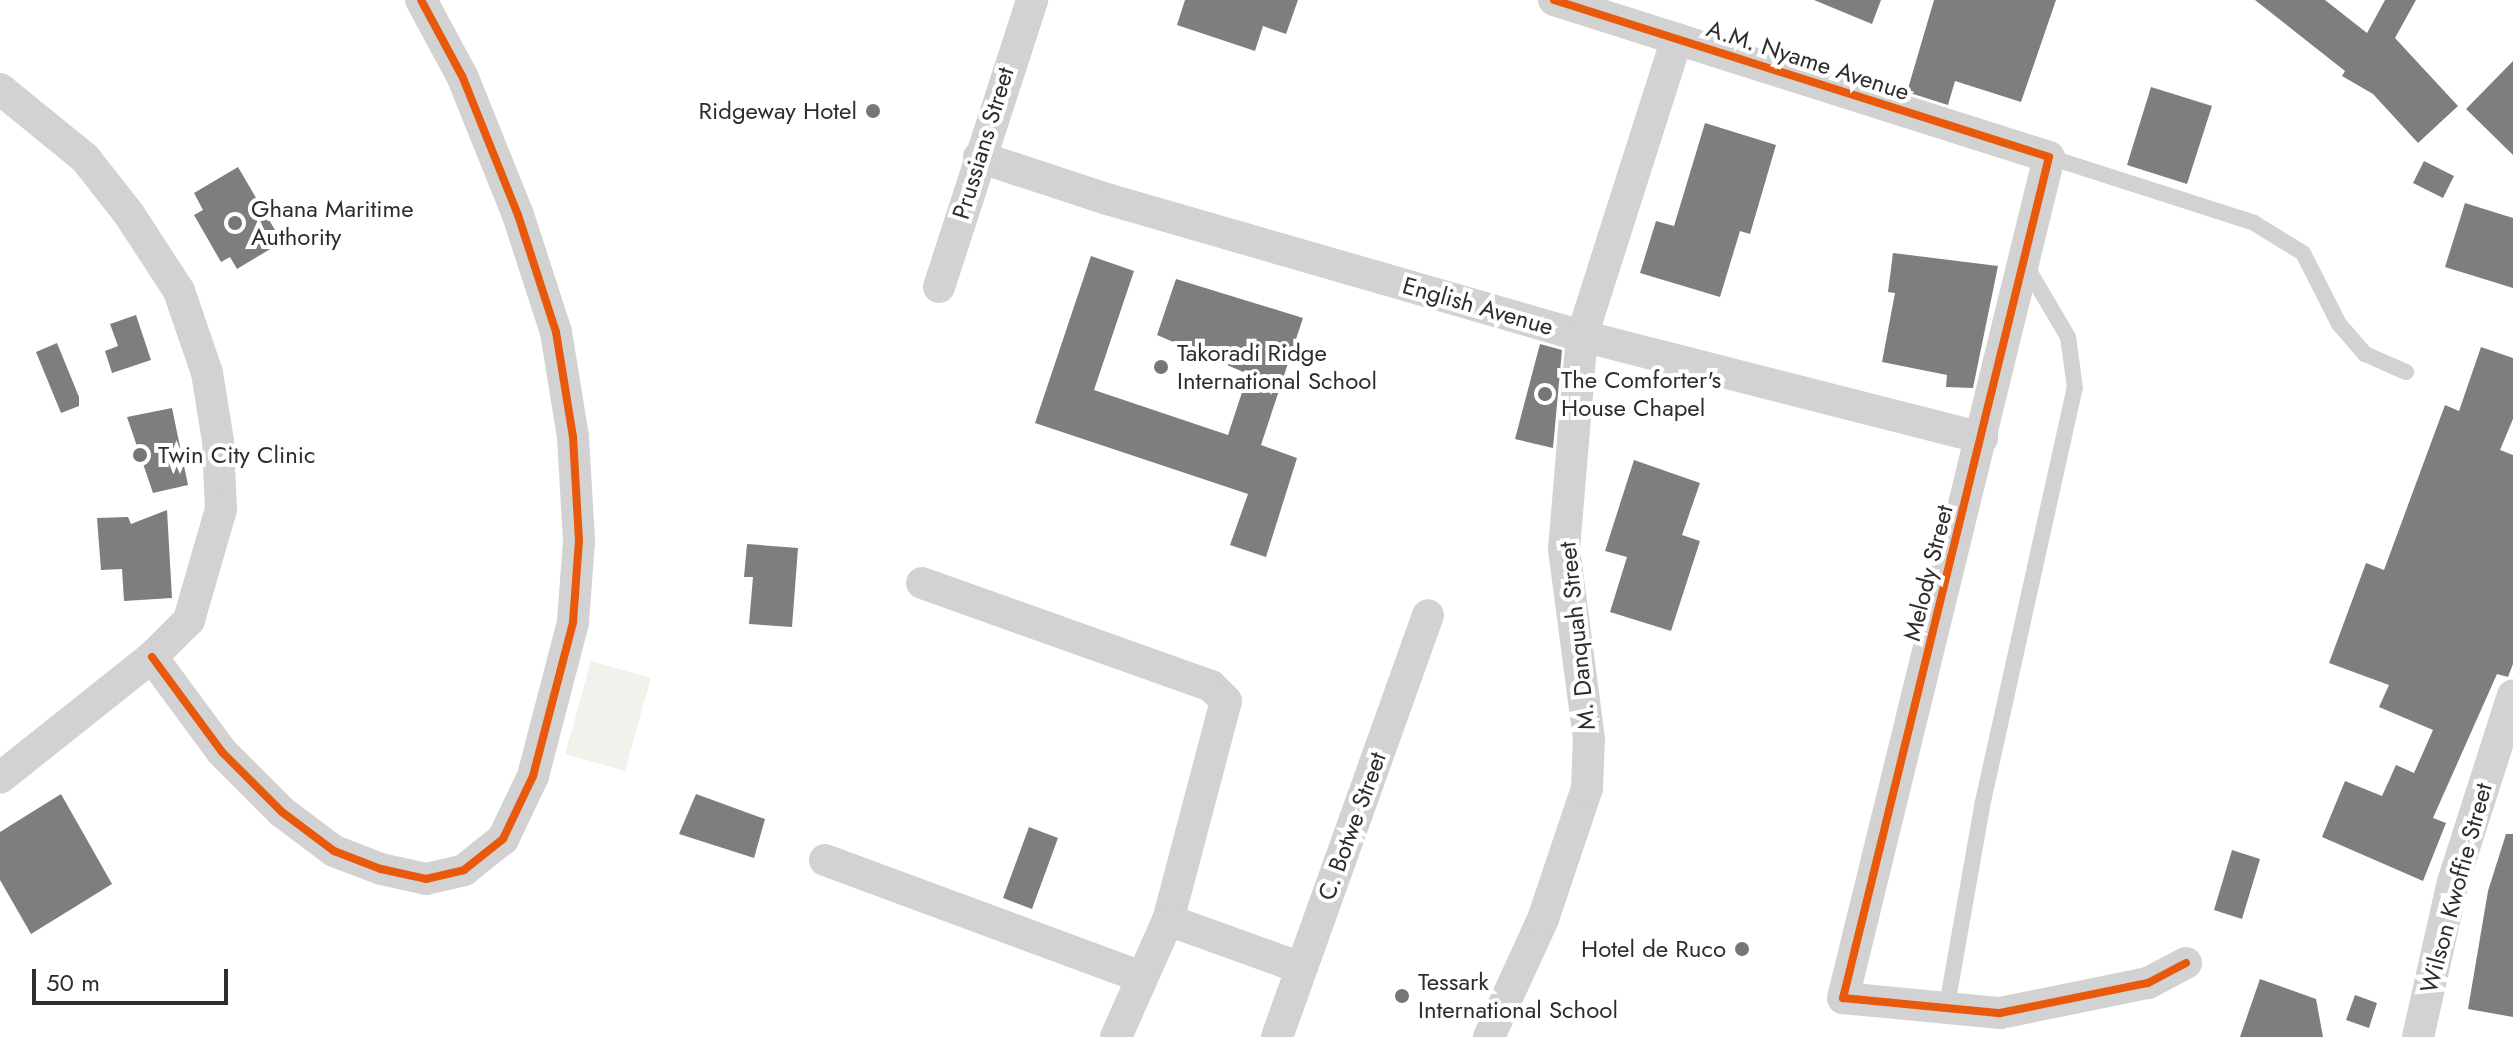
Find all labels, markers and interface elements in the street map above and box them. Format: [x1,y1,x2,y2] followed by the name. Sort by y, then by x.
[1703,14,1913,106] street label: A.M. Nyame Avenue
[946,64,1020,222] street label: Prussians Street
[699,97,857,125] place label: Ridgeway Hotel
[864,102,882,120] marker: Ridgeway Hotel
[251,195,414,251] place label: Ghana Maritime Authority
[226,214,244,232] marker: Ghana Maritime Authority
[1399,271,1557,341] street label: English Avenue
[1177,339,1377,395] place label: Takoradi Ridge International School
[1152,358,1170,376] marker: Takoradi Ridge International School
[1561,366,1721,422] place label: The Comforter's House Chapel
[1536,385,1554,403] marker: The Comforter's House Chapel
[158,441,316,469] place label: Twin City Clinic
[129,444,151,466] marker: Twin City Clinic
[1897,502,1959,644] street label: Melody Street
[1553,540,1601,732] street label: M. Danquah Street
[1312,748,1392,904] street label: C. Botwe Street
[2414,780,2498,996] street label: Wilson Kwoffie Street
[1581,935,1726,963] place label: Hotel de Ruco
[1733,940,1751,958] marker: Hotel de Ruco
[36,953,232,1003] scale bar
[46,965,100,1000] text: 50 m
[1418,968,1618,1024] place label: Tessark International School
[1393,987,1411,1005] marker: Tessark International School

